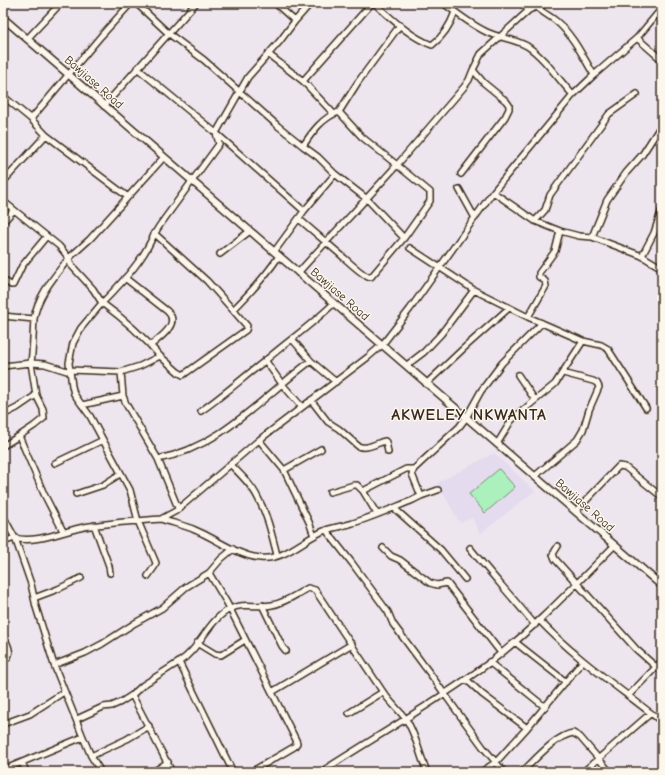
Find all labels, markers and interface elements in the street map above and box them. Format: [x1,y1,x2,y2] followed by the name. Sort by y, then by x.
[62,53,126,111] street label: Bawjiase Road
[308,265,372,323] street label: Bawjiase Road
[391,406,547,424] district label: AKWELEY NKWANTA
[553,476,617,534] street label: Bawjiase Road

